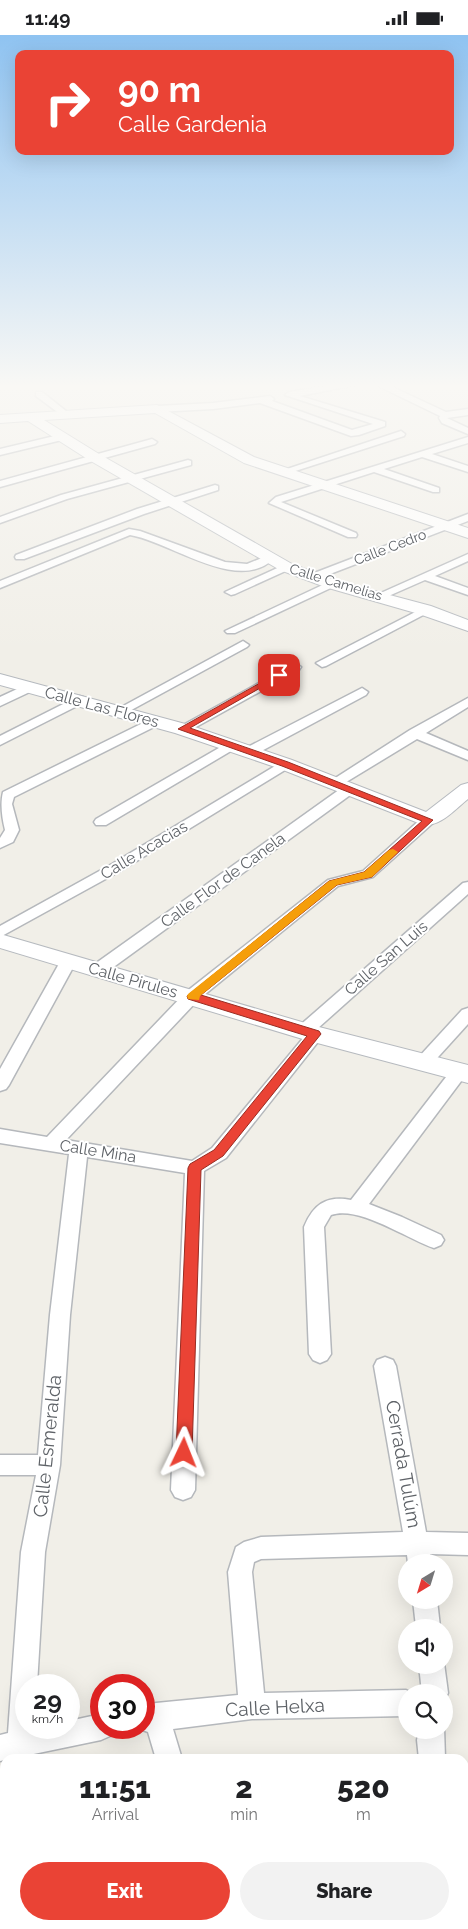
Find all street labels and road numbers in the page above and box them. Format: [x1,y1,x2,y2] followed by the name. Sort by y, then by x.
[352,526,428,568] street label: Calle Cedro
[288,560,385,604] street label: Calle Camelias
[43,683,161,731] street label: Calle Las Flores
[97,816,191,883] street label: Calle Acacias
[157,828,289,932] street label: Calle Flor de Canela
[341,917,432,999] street label: Calle San Luis
[86,958,180,1002] street label: Calle Pirules
[58,1136,138,1166] street label: Calle Mina
[29,1374,65,1518] street label: Calle Esmeralda
[382,1398,426,1530] street label: Cerrada Tulúm
[225,1693,325,1721] street label: Calle Helxa

